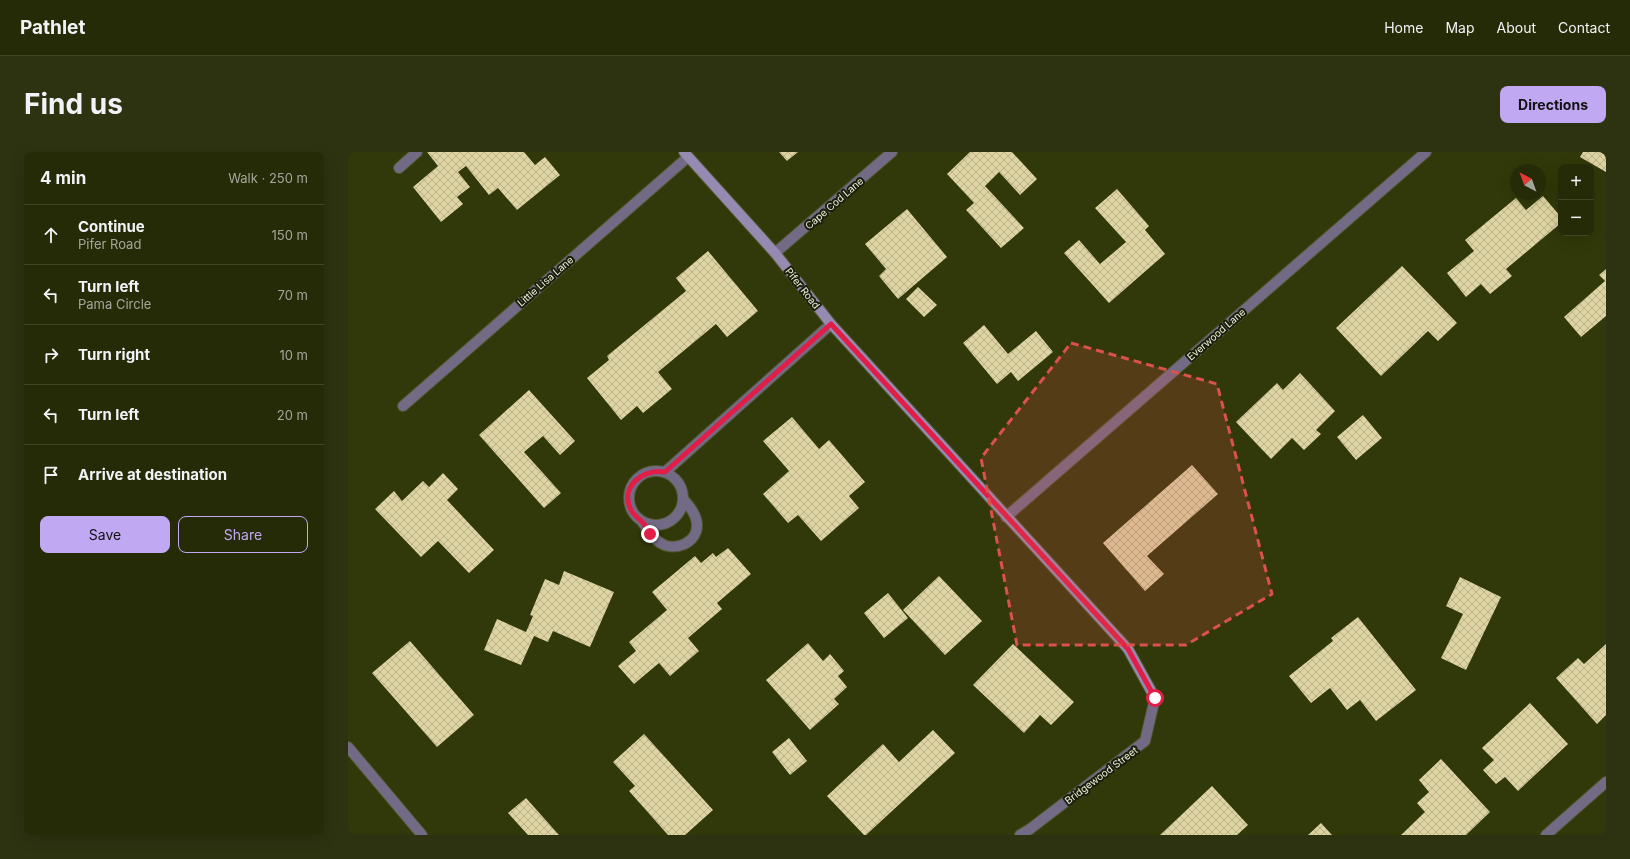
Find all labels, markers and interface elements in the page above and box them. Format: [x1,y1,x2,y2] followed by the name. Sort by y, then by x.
[20,16,85,39] text: Pathlet
[1384,19,1423,36] text: Home
[1445,19,1475,36] text: Map
[1497,19,1536,36] text: About
[1558,19,1610,36] text: Contact
[1500,86,1606,123] button: Directions
[24,87,123,121] text: Find us
[1510,164,1546,200] north arrow
[1558,164,1594,236] map controls
[1558,164,1594,200] button: +
[40,168,86,188] text: 4 min
[228,170,308,186] text: Walk · 250 m
[803,174,866,231] street label: Cape Cod Lane
[1558,200,1594,236] button: −
[78,217,145,236] text: Continue
[40,224,62,246] icon: ahead
[272,227,308,243] text: 150 m
[78,236,141,252] text: Pifer Road
[515,253,576,309] street label: Little Lisa Lane
[783,265,823,311] street label: Pifer Road
[78,277,139,296] text: Turn left
[40,284,62,306] icon: left
[278,287,308,303] text: 70 m
[78,296,151,312] text: Pama Circle
[1184,305,1248,362] street label: Everwood Lane
[40,344,62,366] icon: right
[78,345,150,364] text: Turn right
[279,347,308,363] text: 10 m
[40,404,62,426] icon: left
[78,405,139,424] text: Turn left
[277,407,308,423] text: 20 m
[40,464,62,486] icon: arrive
[78,465,227,484] text: Arrive at destination
[40,516,170,553] button: Save
[178,516,308,553] button: Share
[641,525,659,543] route end
[1146,689,1164,707] route start
[1062,743,1140,806] street label: Bridgewood Street

